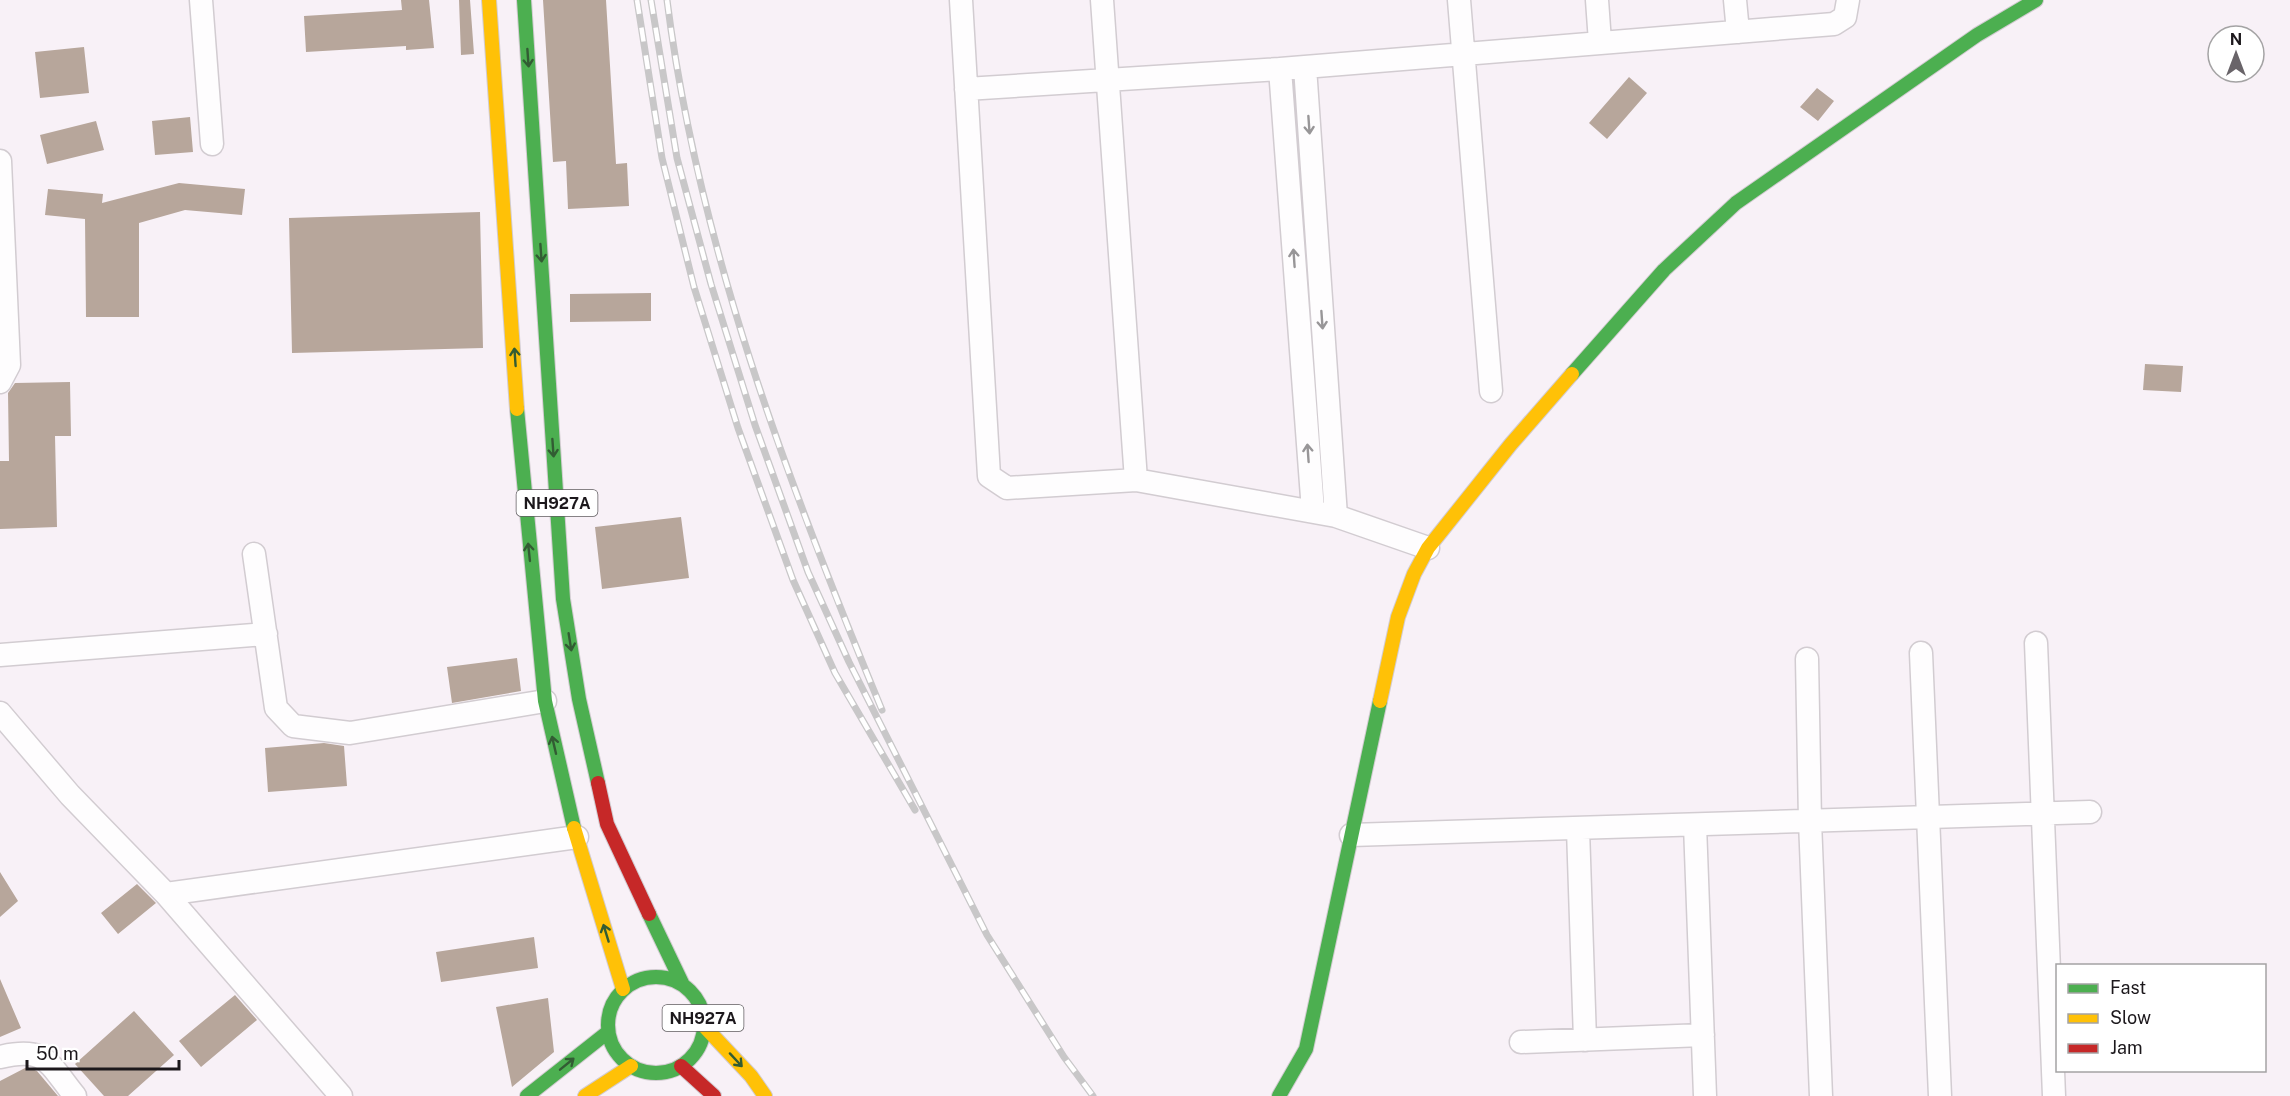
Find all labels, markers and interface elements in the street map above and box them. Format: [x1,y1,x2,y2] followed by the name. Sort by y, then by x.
[2206,24,2266,84] north arrow
[2230,30,2242,49] text: N
[522,48,533,68] one-way arrow
[1303,115,1314,135] one-way arrow
[535,242,546,262] one-way arrow
[1288,249,1299,269] one-way arrow
[1317,309,1328,329] one-way arrow
[509,348,520,368] one-way arrow
[548,437,559,457] one-way arrow
[1303,443,1314,463] one-way arrow
[516,490,598,516] road number: NH927A
[524,542,535,562] one-way arrow
[565,631,576,651] one-way arrow
[548,736,560,755] one-way arrow
[600,924,611,943] one-way arrow
[2056,964,2266,1072] legend
[2110,977,2146,998] text: Fast
[662,1005,744,1031] road number: NH927A
[2110,1007,2151,1028] text: Slow
[27,1033,178,1071] scale bar
[2110,1037,2143,1058] text: Jam
[36,1043,79,1064] text: 50 m
[729,1052,743,1067] one-way arrow
[559,1057,575,1070] one-way arrow

